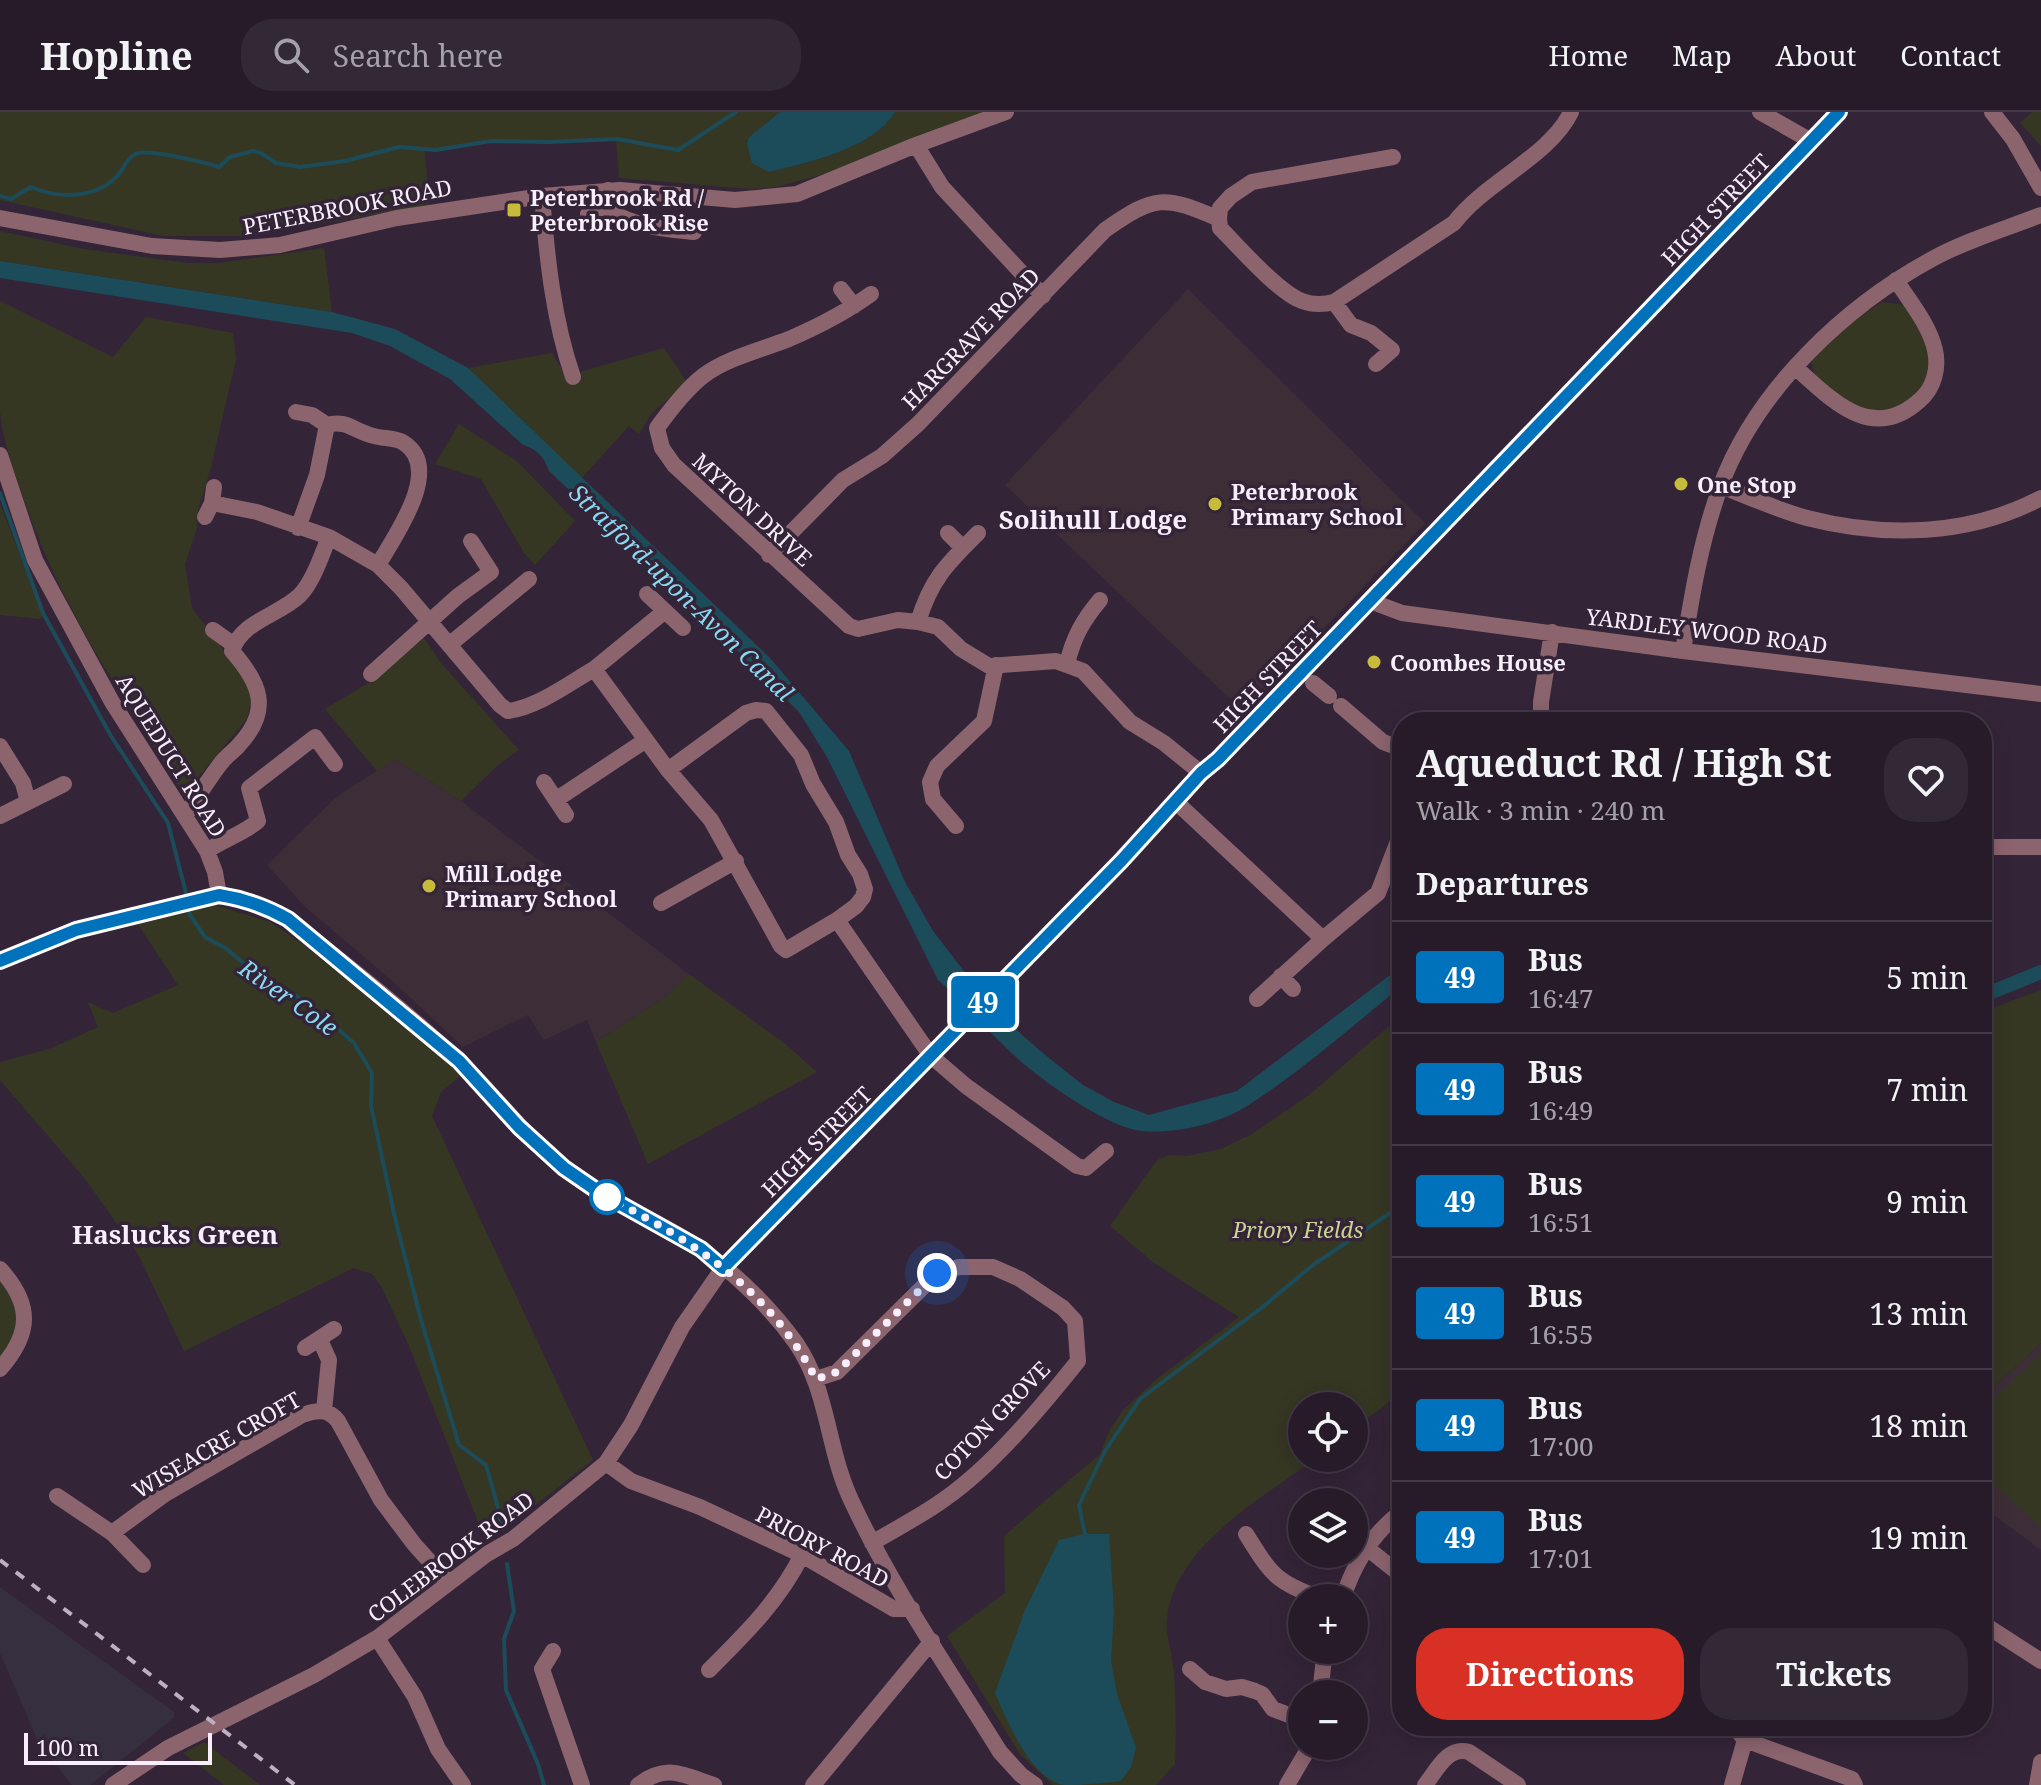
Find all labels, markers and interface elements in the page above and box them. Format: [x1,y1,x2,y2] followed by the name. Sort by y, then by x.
[241,19,801,91] search box
[40,29,193,81] text: Hopline
[269,33,313,77] icon: search
[333,35,503,76] text: Search here
[1549,36,1628,74] text: Home
[1672,36,1732,74] text: Map
[1776,36,1856,74] text: About
[1900,36,2001,74] text: Contact
[1654,146,1776,271] street label: HIGH STREET
[240,171,454,241] street label: PETERBROOK ROAD
[530,182,709,237] place label: Peterbrook Rd / Peterbrook Rise
[505,201,523,219] marker: Peterbrook Rd / Peterbrook Rise
[894,261,1046,415] street label: HARGRAVE ROAD
[687,446,819,572] street label: MYTON DRIVE
[1697,469,1797,499] place label: One Stop
[1672,475,1690,493] marker: One Stop
[563,476,802,709] water label: Stratford-upon-Avon Canal
[1231,476,1403,531] place label: Peterbrook Primary School
[1206,495,1224,513] marker: Peterbrook Primary School
[999,501,1187,537] district label: Solihull Lodge
[1584,600,1829,660] street label: YARDLEY WOOD ROAD
[1206,613,1328,738] street label: HIGH STREET
[1390,647,1566,677] place label: Coombes House
[1365,653,1383,671] marker: Coombes House
[110,668,234,842] street label: AQUEDUCT ROAD
[1416,736,1832,788] text: Aqueduct Rd / High St
[1884,738,1968,822] button: heart
[1416,792,1665,828] text: Walk · 3 min · 240 m
[445,858,617,913] place label: Mill Lodge Primary School
[1416,863,1589,904] text: Departures
[420,877,438,895] marker: Mill Lodge Primary School
[1528,939,1583,980] text: Bus
[232,950,345,1043] water label: River Cole
[1886,957,1968,998] text: 5 min
[1444,958,1476,996] text: 49
[947,976,1019,1028] line badge: 49
[1528,980,1594,1016] text: 16:47
[967,983,999,1021] text: 49
[1528,1051,1583,1092] text: Bus
[1886,1069,1968,1110] text: 7 min
[1444,1070,1476,1108] text: 49
[754,1079,878,1203] street label: HIGH STREET
[1528,1092,1594,1128] text: 16:49
[1528,1163,1583,1204] text: Bus
[590,1180,624,1214] unlabelled marker
[1886,1181,1968,1222] text: 9 min
[1444,1182,1476,1220] text: 49
[1528,1204,1594,1240] text: 16:51
[1231,1214,1364,1244] park label: Priory Fields
[72,1216,278,1252] district label: Haslucks Green
[917,1253,957,1293] your location
[1528,1275,1583,1316] text: Bus
[1869,1293,1968,1334] text: 13 min
[1444,1294,1476,1332] text: 49
[1528,1316,1594,1352] text: 16:55
[926,1354,1056,1486] street label: COTON GROVE
[126,1383,306,1504] street label: WISEACRE CROFT
[1528,1387,1583,1428] text: Bus
[1288,1392,1368,1760] map controls
[1288,1392,1368,1472] button: locate
[1869,1405,1968,1446] text: 18 min
[1444,1406,1476,1444] text: 49
[1528,1428,1594,1464] text: 17:00
[361,1484,539,1628] street label: COLEBROOK ROAD
[1288,1488,1368,1568] button: layers
[751,1498,895,1594] street label: PRIORY ROAD
[1528,1499,1583,1540] text: Bus
[1869,1517,1968,1558] text: 19 min
[1444,1518,1476,1556] text: 49
[1528,1540,1594,1576] text: 17:01
[1288,1584,1368,1664] button: +
[1416,1628,1684,1720] button: Directions
[1700,1628,1968,1720] button: Tickets
[1288,1680,1368,1760] button: −
[24,1729,212,1765] scale bar
[36,1732,99,1762] text: 100 m

